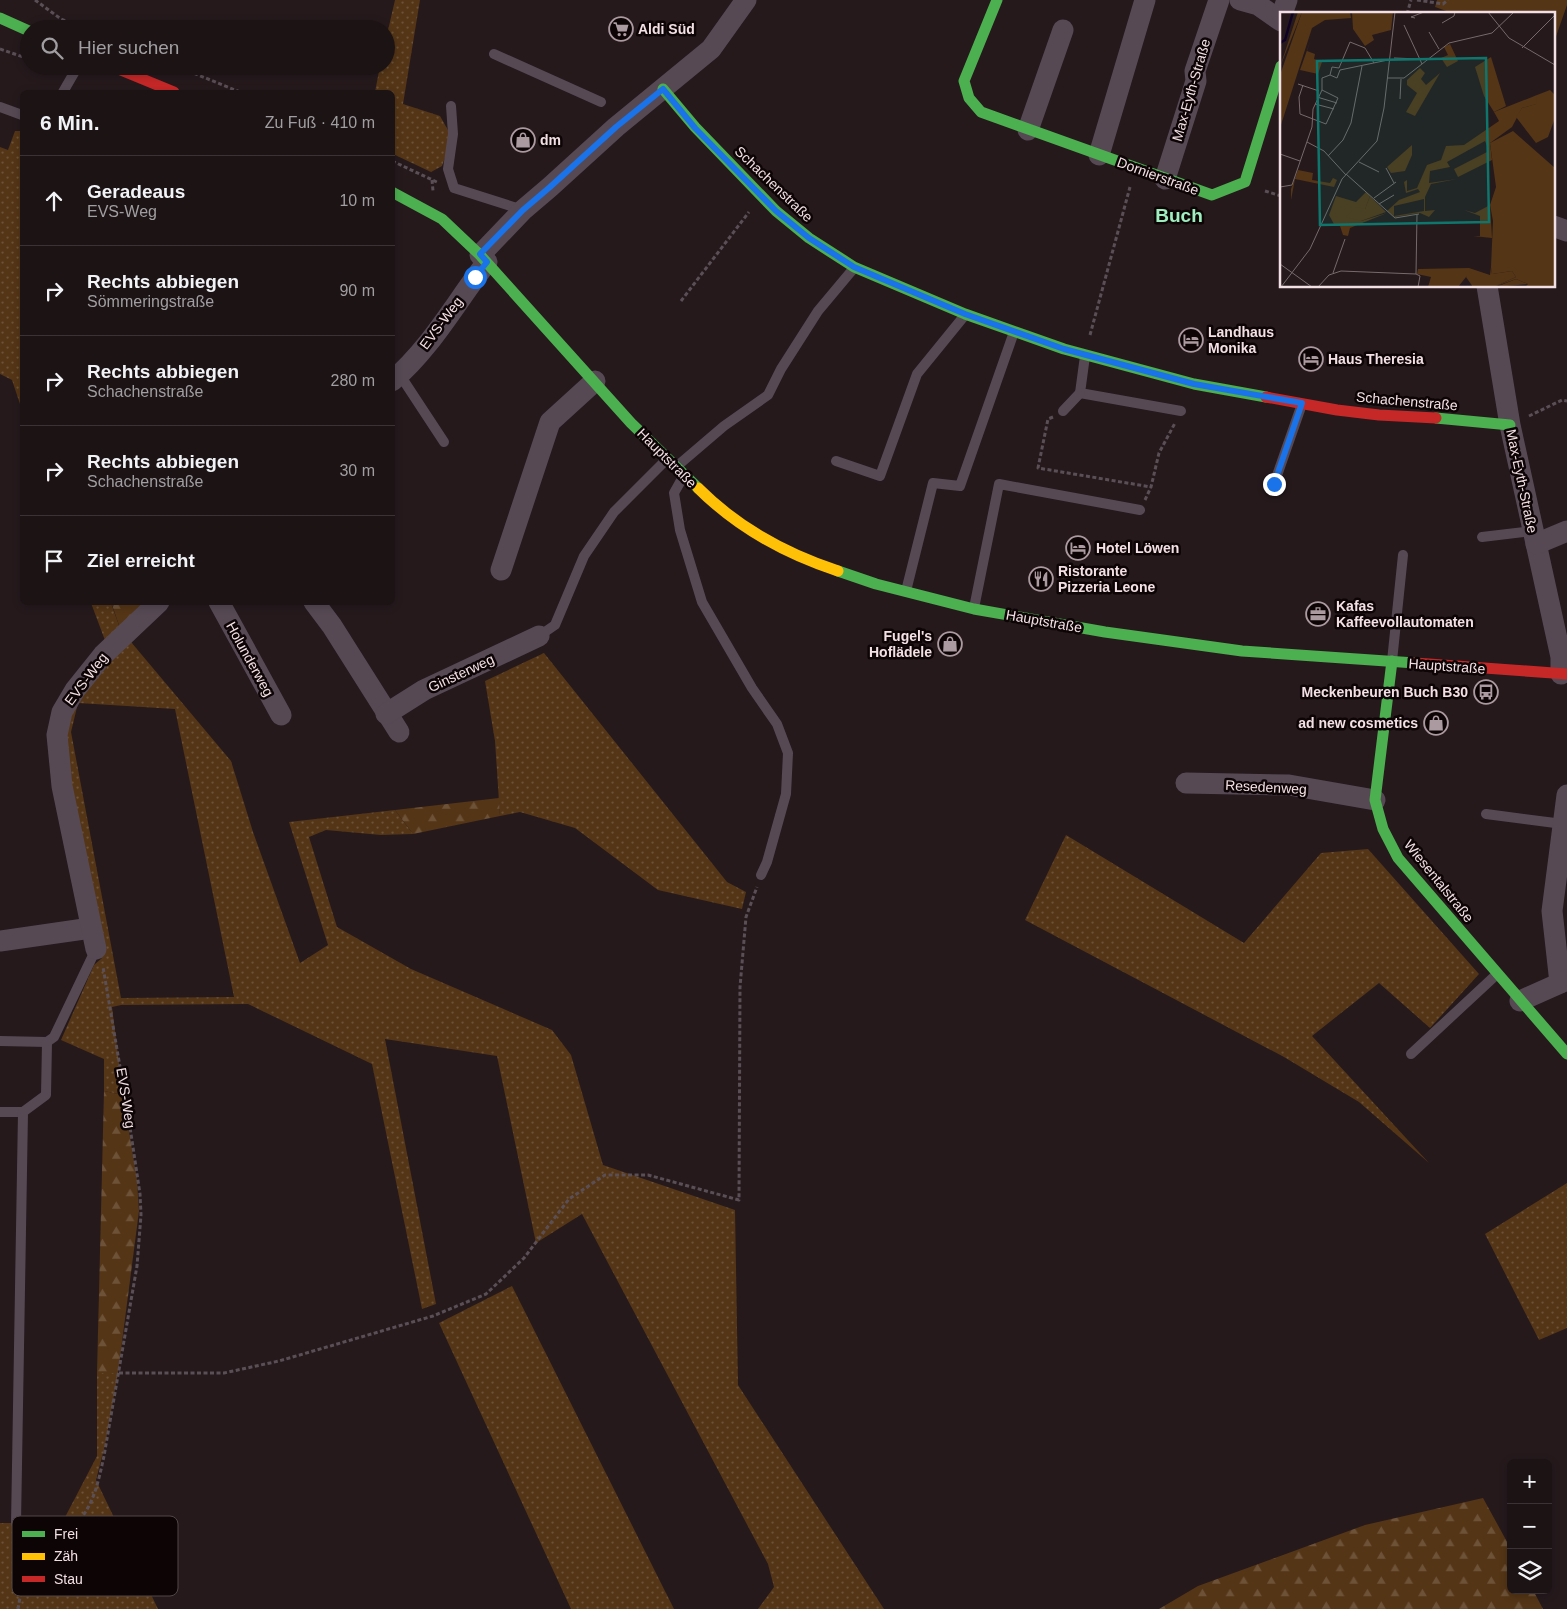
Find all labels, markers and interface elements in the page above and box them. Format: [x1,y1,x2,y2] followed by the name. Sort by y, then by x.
[1280,12,1554,288] inset map
[608,16,634,42] supermarket icon: Aldi Süd
[20,20,395,75] search box
[638,21,695,37] place label: Aldi Süd
[38,34,66,62] icon: search
[78,37,179,58] text: Hier suchen
[1169,37,1213,143] street label: Max-Eyth-Straße
[40,111,100,134] text: 6 Min.
[265,114,375,131] text: Zu Fuß · 410 m
[510,127,536,153] shop icon: dm
[540,132,561,148] place label: dm
[732,143,816,225] street label: Schachenstraße
[1115,154,1201,198] street label: Dornierstraße
[87,181,185,202] text: Geradeaus
[40,187,68,215] icon: ahead
[339,192,375,209] text: 10 m
[87,203,157,220] text: EVS-Weg
[1155,205,1203,226] district label: Buch
[464,266,487,289] route start
[87,271,239,292] text: Rechts abbiegen
[40,277,68,305] icon: right
[339,282,375,299] text: 90 m
[87,293,214,310] text: Sömmeringstraße
[416,294,466,352] street label: EVS-Weg
[1208,324,1274,356] place label: Landhaus Monika
[1178,327,1204,353] hotel icon: Landhaus Monika
[1298,346,1324,372] hotel icon: Haus Theresia
[1328,351,1424,367] place label: Haus Theresia
[87,361,239,382] text: Rechts abbiegen
[40,367,68,395] icon: right
[331,372,375,389] text: 280 m
[87,383,204,400] text: Schachenstraße
[1356,389,1459,413] street label: Schachenstraße
[634,425,700,491] street label: Hauptstraße
[1503,428,1541,535] street label: Max-Eyth-Straße
[87,451,239,472] text: Rechts abbiegen
[40,457,68,485] icon: right
[339,462,375,479] text: 30 m
[87,473,204,490] text: Schachenstraße
[1263,473,1286,496] route end
[1065,535,1091,561] hotel icon: Hotel Löwen
[1096,540,1179,556] place label: Hotel Löwen
[40,547,68,575] icon: arrive
[87,550,195,571] text: Ziel erreicht
[1058,563,1155,595] place label: Ristorante Pizzeria Leone
[1028,566,1054,592] restaurant icon: Ristorante Pizzeria Leone
[1336,598,1474,630] place label: Kafas Kaffeevollautomaten
[1305,601,1331,627] office icon: Kafas Kaffeevollautomaten
[1005,606,1084,636] street label: Hauptstraße
[223,619,277,699] street label: Holunderweg
[869,628,932,660] place label: Fugel's Hoflädele
[937,631,963,657] shop icon: Fugel's Hoflädele
[61,650,111,708] street label: EVS-Weg
[426,651,496,695] street label: Ginsterweg
[1408,655,1486,677] street label: Hauptstraße
[1473,679,1499,705] bus stop icon: Meckenbeuren Buch B30
[1302,684,1468,700] place label: Meckenbeuren Buch B30
[1423,710,1449,736] shop icon: ad new cosmetics
[1298,715,1418,731] place label: ad new cosmetics
[1225,777,1307,797] street label: Resedenweg
[1401,837,1477,925] street label: Wiesentalstraße
[113,1067,139,1129] street label: EVS-Weg
[1507,1459,1552,1594] map controls
[1507,1459,1552,1504] button: +
[1507,1504,1552,1549] button: −
[12,1516,178,1596] legend
[54,1526,78,1542] text: Frei
[54,1548,78,1564] text: Zäh
[1507,1549,1552,1594] button: layers
[54,1571,83,1587] text: Stau

